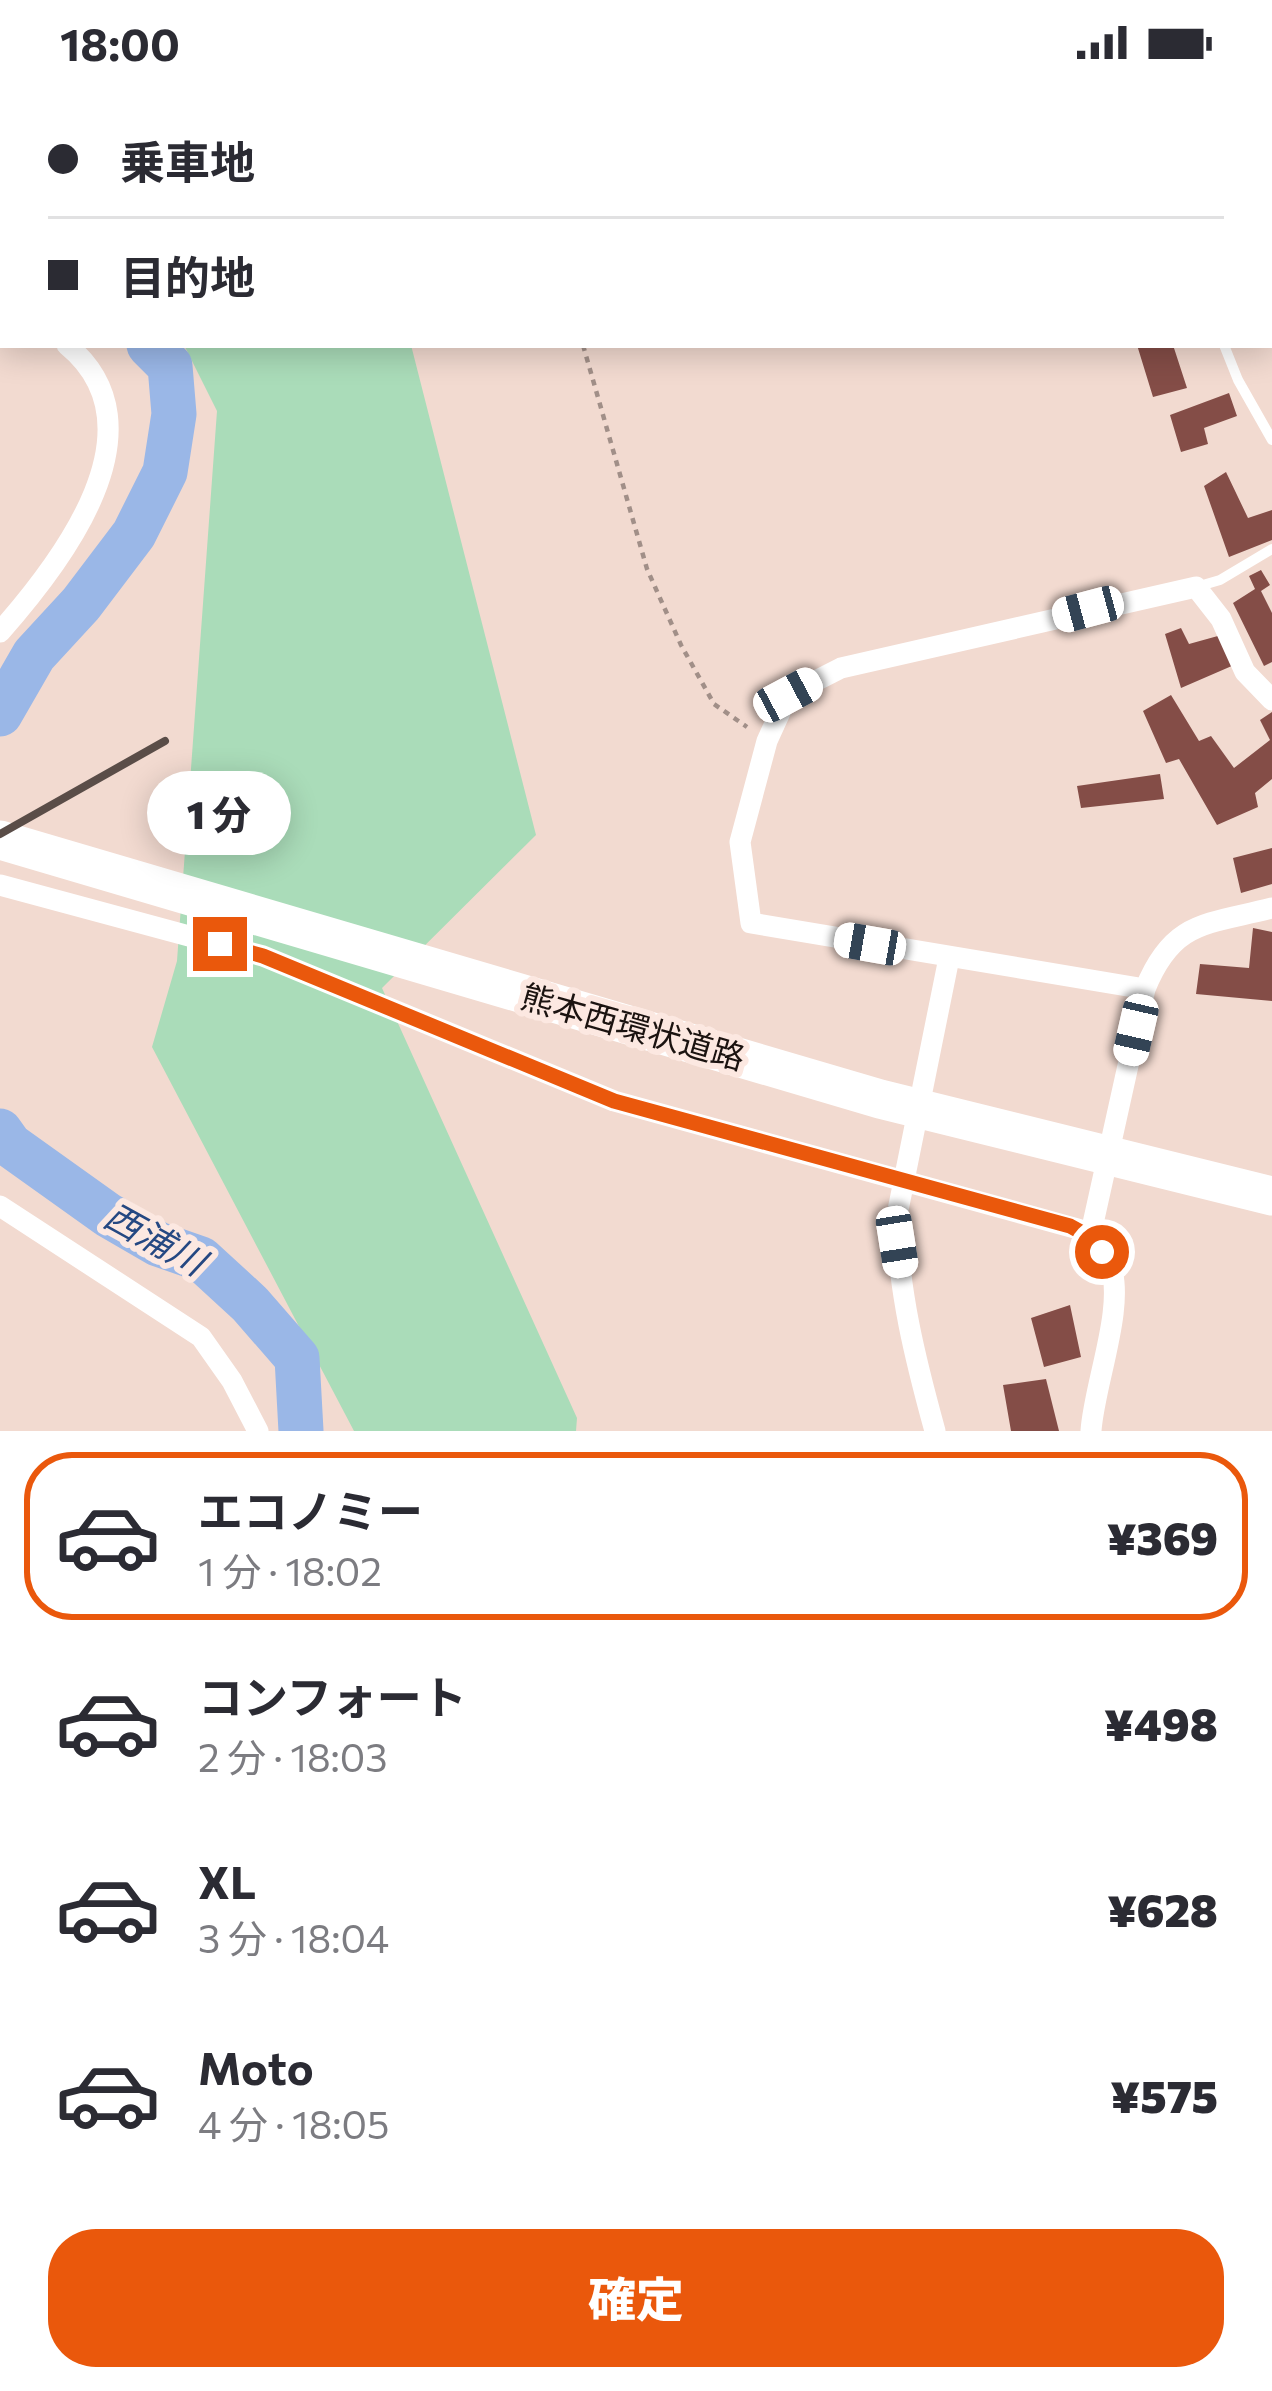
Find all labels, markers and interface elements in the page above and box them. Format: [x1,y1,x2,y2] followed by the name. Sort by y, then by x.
[60,15,180,70] text: 18:00
[120,133,255,188] text: 乗車地
[120,248,255,303] text: 目的地
[1049,582,1127,636] car
[748,662,828,728] car
[148,770,292,854] callout: 1 分
[187,789,251,837] text: 1 分
[193,917,247,971] route end
[831,920,909,968] car
[517,974,750,1077] street label: 熊本西環状道路
[1110,991,1162,1069] car
[98,1192,217,1285] water label: 西浦川
[874,1204,920,1280] car
[1075,1225,1129,1279] route start
[54,1482,162,1590] icon: car
[198,1482,423,1537] text: エコノミー
[1107,1509,1218,1564] text: ¥369
[198,1546,382,1594] text: 1 分 · 18:02
[54,1668,162,1776] icon: car
[198,1668,467,1723] text: コンフォート
[1104,1695,1218,1750] text: ¥498
[198,1732,387,1780] text: 2 分 · 18:03
[198,1853,256,1908] text: XL
[54,1854,162,1962] icon: car
[1107,1881,1218,1936] text: ¥628
[198,1913,389,1961] text: 3 分 · 18:04
[198,2039,314,2094] text: Moto
[54,2040,162,2148] icon: car
[1110,2067,1218,2122] text: ¥575
[198,2099,389,2147] text: 4 分 · 18:05
[48,2229,1224,2367] button: 確定

